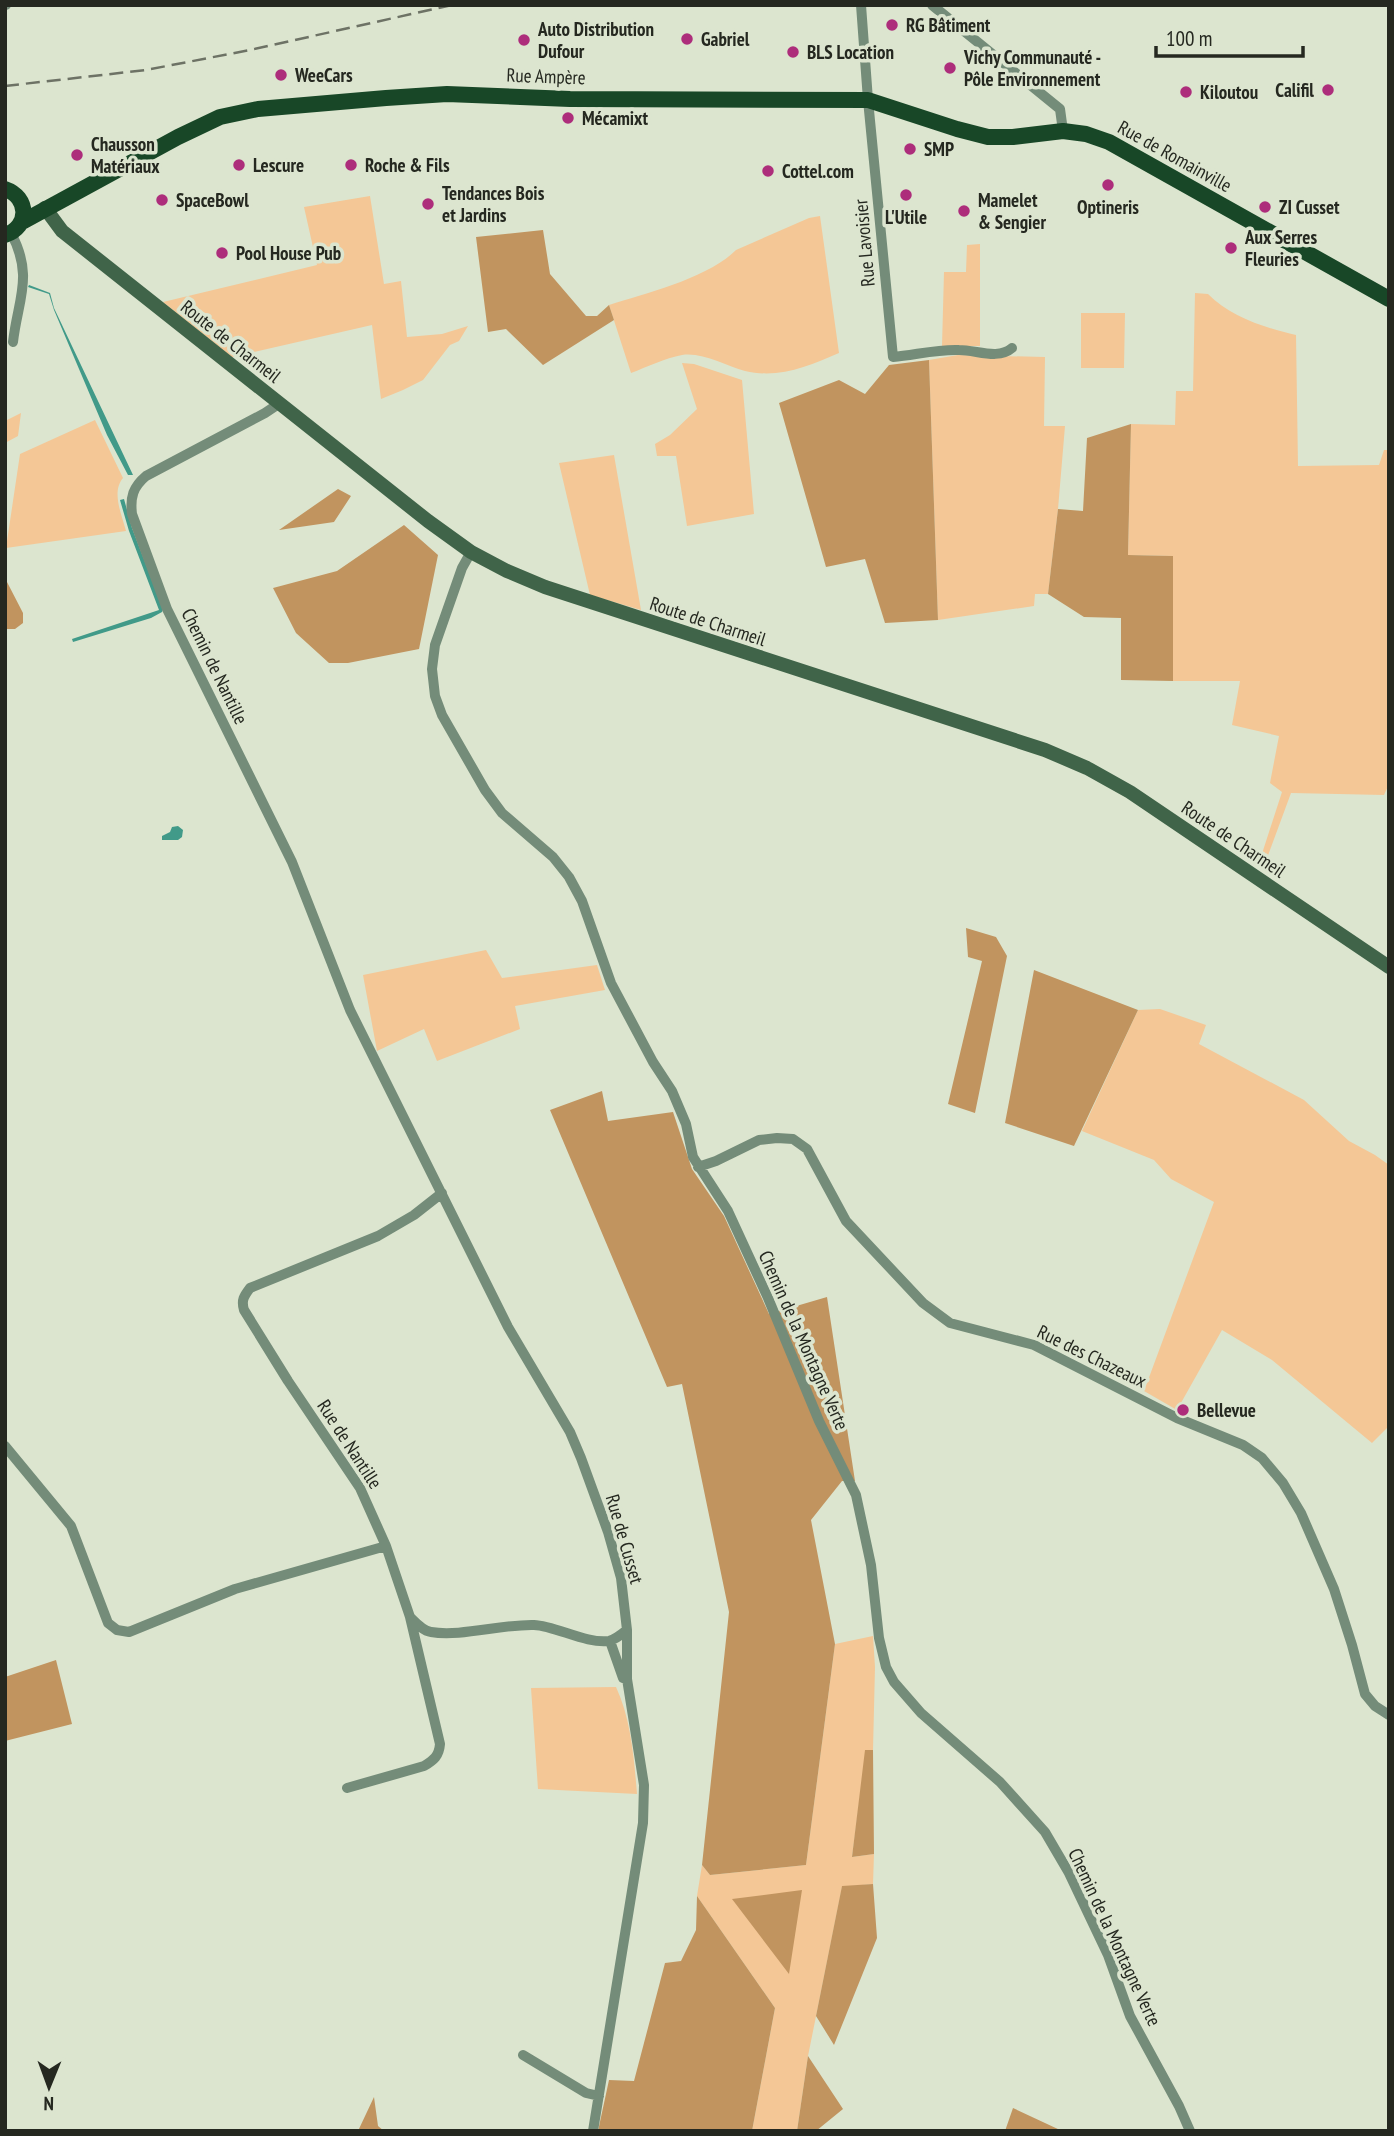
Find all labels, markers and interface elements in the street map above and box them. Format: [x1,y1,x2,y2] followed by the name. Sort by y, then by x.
[906,13,991,37] place label: RG Bâtiment
[1156,14,1303,58] scale bar
[537,17,654,63] place label: Auto Distribution Dufour
[884,17,900,33] marker: RG Bâtiment
[1166,25,1212,52] text: 100 m
[701,27,750,51] place label: Gabriel
[679,31,695,47] marker: Gabriel
[516,32,532,48] marker: Auto Distribution Dufour
[807,40,894,64] place label: BLS Location
[785,44,801,60] marker: BLS Location
[963,45,1101,91] place label: Vichy Communauté - Pôle Environnement
[942,60,958,76] marker: Vichy Communauté - Pôle Environnement
[294,63,353,87] place label: WeeCars
[506,63,586,89] street label: Rue Ampère
[273,67,289,83] marker: WeeCars
[1275,78,1314,102] place label: Califil
[1200,80,1258,104] place label: Kiloutou
[1320,82,1336,98] marker: Califil
[1178,84,1194,100] marker: Kiloutou
[582,106,648,130] place label: Mécamixt
[560,110,576,126] marker: Mécamixt
[1114,115,1236,197] street label: Rue de Romainville
[91,132,160,178] place label: Chausson Matériaux
[924,137,954,161] place label: SMP
[902,141,918,157] marker: SMP
[69,147,85,163] marker: Chausson Matériaux
[253,153,304,177] place label: Lescure
[365,153,450,177] place label: Roche & Fils
[231,157,247,173] marker: Lescure
[343,157,359,173] marker: Roche & Fils
[782,159,854,183] place label: Cottel.com
[760,163,776,179] marker: Cottel.com
[1100,177,1116,193] marker: Optineris
[442,181,545,227] place label: Tendances Bois et Jardins
[898,187,914,203] marker: L'Utile
[176,188,249,212] place label: SpaceBowl
[978,188,1046,234] place label: Mamelet & Sengier
[154,192,170,208] marker: SpaceBowl
[1077,195,1139,219] place label: Optineris
[1279,195,1340,219] place label: ZI Cusset
[420,196,436,212] marker: Tendances Bois et Jardins
[848,197,880,288] street label: Rue Lavoisier
[1257,199,1273,215] marker: ZI Cusset
[956,203,972,219] marker: Mamelet & Sengier
[885,205,927,229] place label: L'Utile
[1244,225,1317,271] place label: Aux Serres Fleuries
[1223,240,1239,256] marker: Aux Serres Fleuries
[236,241,341,265] place label: Pool House Pub
[214,245,230,261] marker: Pool House Pub
[176,294,286,388] street label: Route de Charmeil
[647,591,770,651] street label: Route de Charmeil
[177,604,253,728] street label: Chemin de Nantille
[1177,795,1291,883] street label: Route de Charmeil
[754,1247,854,1433] street label: Chemin de la Montagne Verte
[1033,1319,1151,1393] street label: Rue des Chazeaux
[312,1395,388,1493] street label: Rue de Nantille
[1197,1398,1256,1422] place label: Bellevue
[1175,1402,1191,1418] marker: Bellevue
[601,1491,649,1587] street label: Rue de Cusset
[1063,1844,1167,2030] street label: Chemin de la Montagne Verte
[14,2052,84,2122] north arrow
[43,2092,54,2116] text: N

